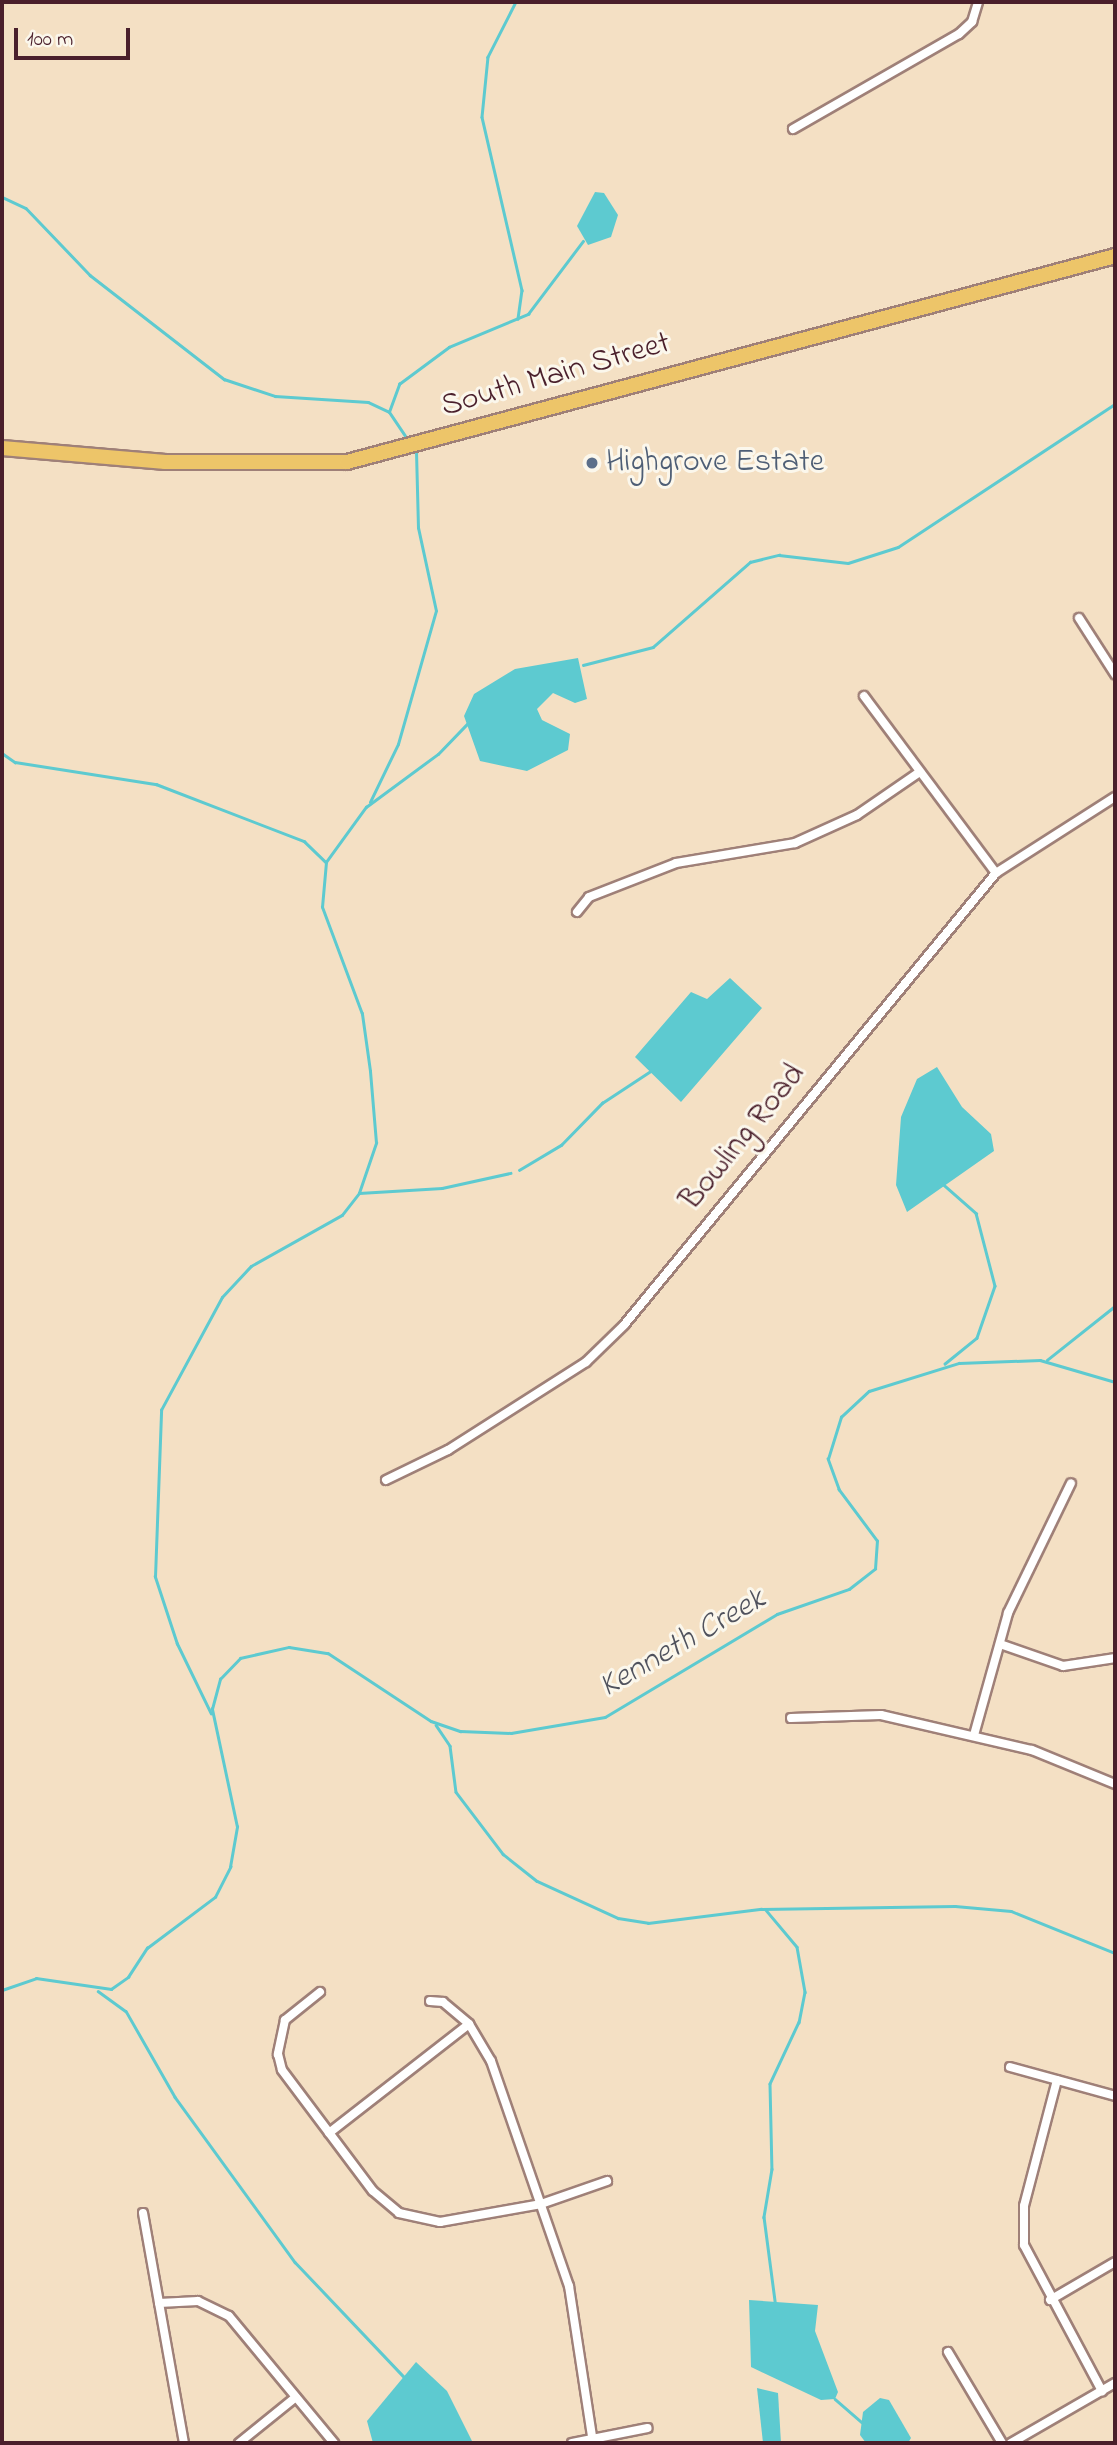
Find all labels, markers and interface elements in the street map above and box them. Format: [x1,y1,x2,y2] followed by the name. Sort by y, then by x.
[18,14,133,58] scale bar
[27,25,73,55] text: 100 m
[437,325,675,427] street label: South Main Street
[606,444,824,482] place label: Highgrove Estate
[584,455,600,471] marker: Highgrove Estate
[673,1057,815,1219] street label: Bowling Road
[593,1580,773,1708] water label: Kenneth Creek

